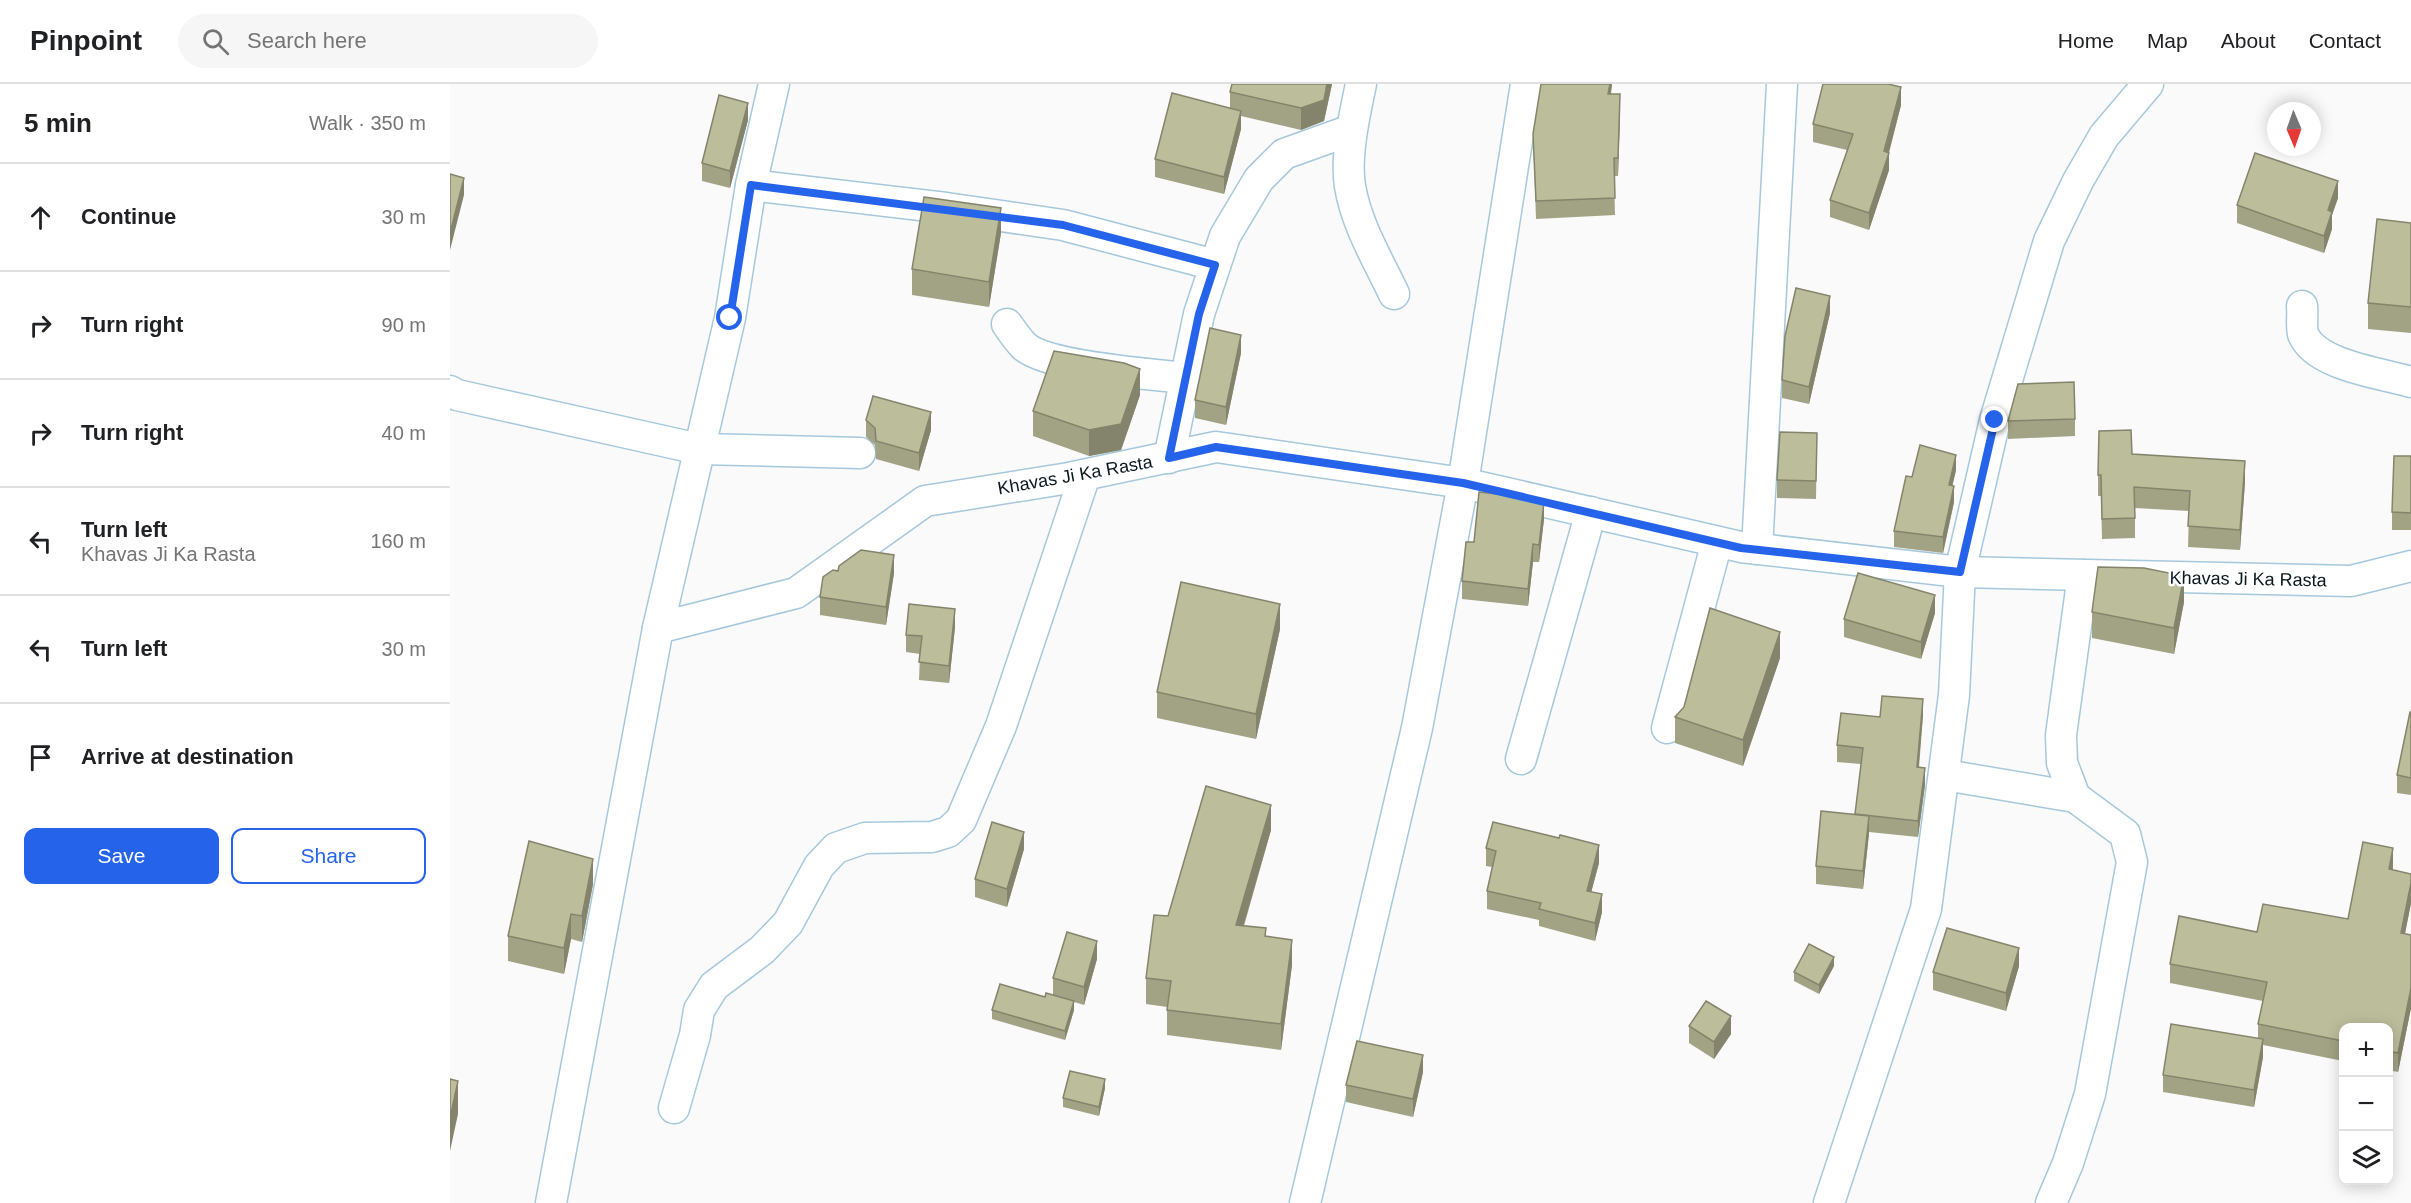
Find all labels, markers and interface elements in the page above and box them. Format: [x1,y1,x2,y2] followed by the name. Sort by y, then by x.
[178,14,598,68] search box
[30,25,142,56] text: Pinpoint
[199,25,232,58] icon: search
[247,28,367,53] text: Search here
[2058,29,2114,52] text: Home
[2147,29,2188,52] text: Map
[2221,29,2276,52] text: About
[2309,29,2381,52] text: Contact
[2267,102,2321,156] north arrow
[24,108,92,138] text: 5 min
[309,112,426,134] text: Walk · 350 m
[24,201,57,234] icon: ahead
[81,204,176,229] text: Continue
[382,206,426,228] text: 30 m
[716,304,742,330] route start
[24,309,57,342] icon: right
[81,312,183,337] text: Turn right
[382,314,426,336] text: 90 m
[1981,406,2007,432] route end
[24,417,57,450] icon: right
[81,420,183,445] text: Turn right
[382,422,426,444] text: 40 m
[996,451,1155,498] street label: Khavas Ji Ka Rasta
[81,517,167,542] text: Turn left
[24,525,57,558] icon: left
[370,530,426,552] text: 160 m
[81,543,256,565] text: Khavas Ji Ka Rasta
[2169,568,2328,590] street label: Khavas Ji Ka Rasta
[24,633,57,666] icon: left
[81,636,167,661] text: Turn left
[382,638,426,660] text: 30 m
[24,741,57,774] icon: arrive
[81,744,294,769] text: Arrive at destination
[24,828,219,884] button: Save
[231,828,426,884] button: Share
[2339,1023,2393,1185] map controls
[2339,1023,2393,1077] button: +
[2339,1077,2393,1131] button: −
[2339,1131,2393,1185] button: layers

